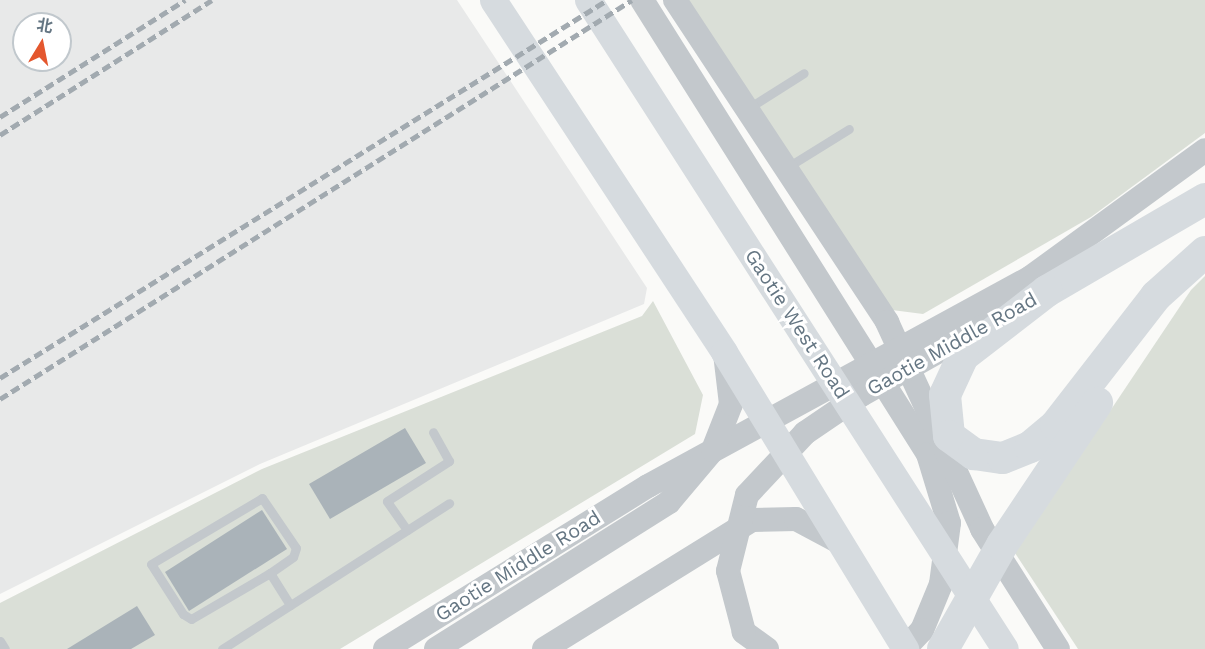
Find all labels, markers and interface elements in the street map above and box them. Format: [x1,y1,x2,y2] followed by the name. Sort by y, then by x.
[12,12,72,72] north arrow
[35,15,54,36] text: 北
[739,244,855,404] street label: Gaotie West Road
[863,287,1041,401] street label: Gaotie Middle Road
[431,505,605,627] street label: Gaotie Middle Road

